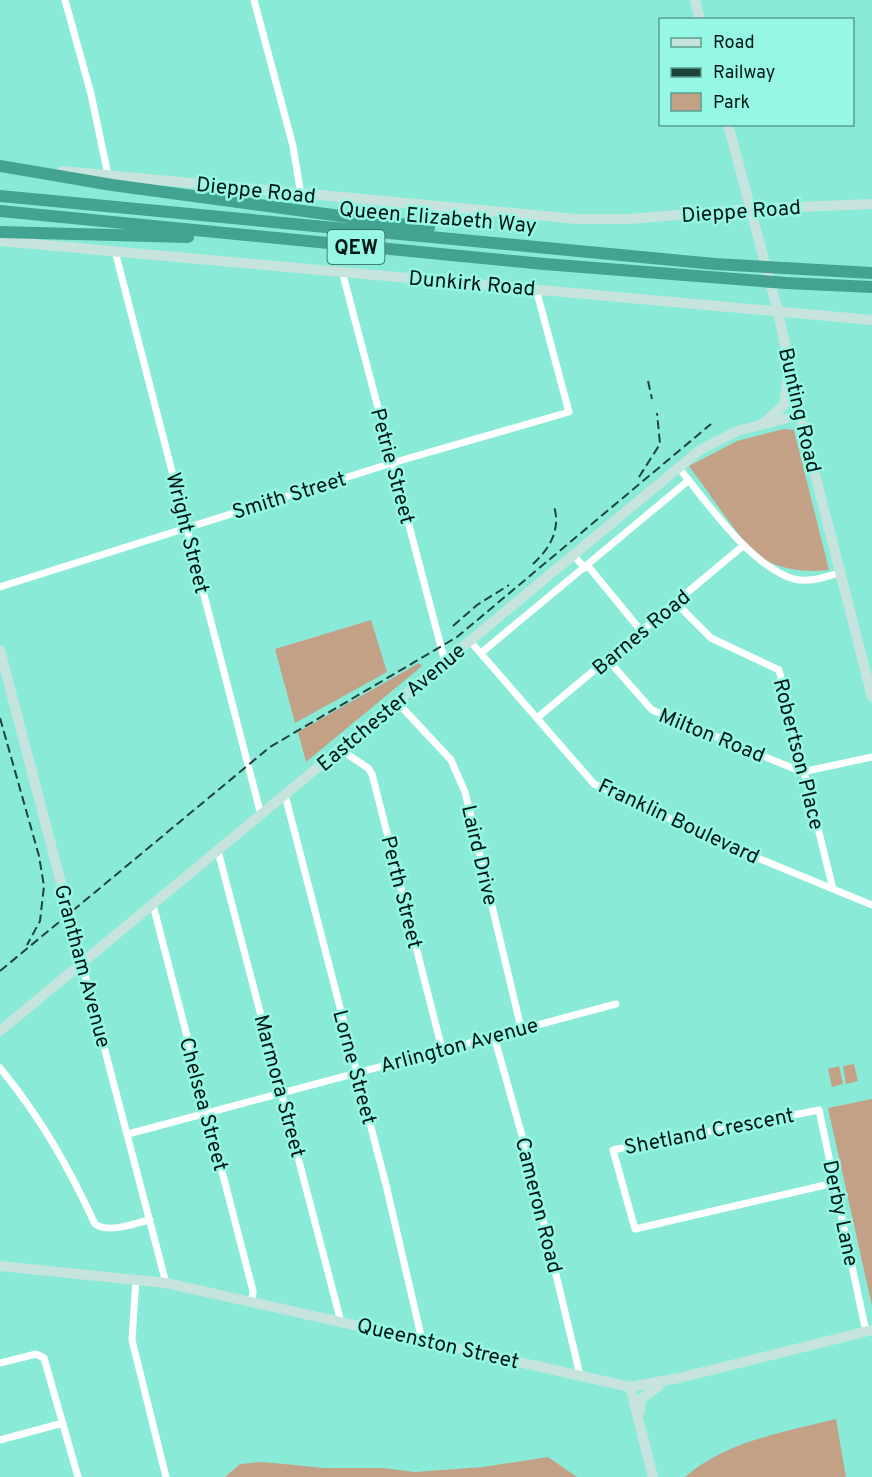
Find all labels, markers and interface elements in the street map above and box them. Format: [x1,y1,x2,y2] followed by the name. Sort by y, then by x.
[659,18,854,126] legend
[713,32,755,55] text: Road
[713,62,775,85] text: Railway
[713,92,750,115] text: Park
[195,172,317,211] street label: Dieppe Road
[680,195,802,230] street label: Dieppe Road
[338,196,538,241] street label: Queen Elizabeth Way
[328,230,385,264] road number: QEW
[407,265,536,303] street label: Dunkirk Road
[771,345,826,476] street label: Bunting Road
[363,405,420,527] street label: Petrie Street
[229,466,350,527] street label: Smith Street
[158,470,215,597] street label: Wright Street
[587,584,697,682] street label: Barnes Road
[312,638,472,778] street label: Eastchester Avenue
[766,676,829,833] street label: Robertson Place
[654,703,769,770] street label: Milton Road
[593,773,763,872] street label: Franklin Boulevard
[454,802,503,908] street label: Laird Drive
[373,833,428,952] street label: Perth Street
[47,882,116,1051] street label: Grantham Avenue
[325,1007,382,1128] street label: Lorne Street
[247,1012,311,1161] street label: Marmora Street
[377,1012,541,1081] street label: Arlington Avenue
[172,1035,233,1174] street label: Chelsea Street
[622,1103,797,1162] street label: Shetland Crescent
[508,1135,567,1276] street label: Cameron Road
[815,1158,864,1269] street label: Derby Lane
[354,1313,521,1376] street label: Queenston Street

